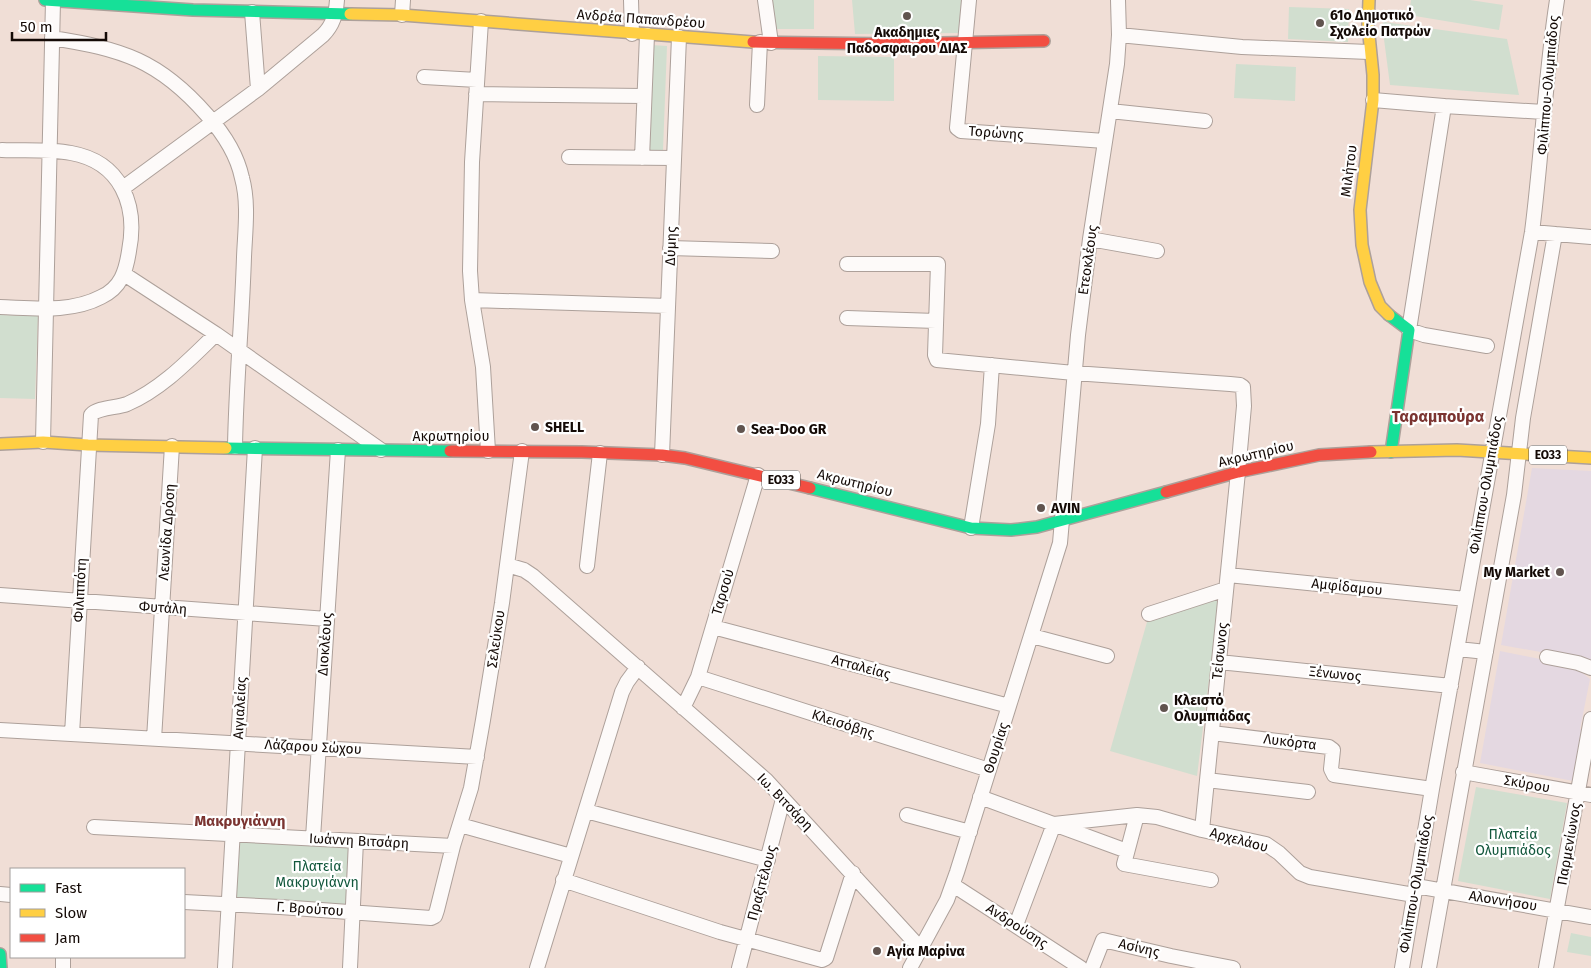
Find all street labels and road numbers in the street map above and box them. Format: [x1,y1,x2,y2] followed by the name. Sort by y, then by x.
[576,6,706,32] street label: Ανδρέα Παπανδρέου
[1533,14,1563,155] street label: Φιλίππου-Ολυμπιάδος
[968,123,1025,143] street label: Τορώνης
[1337,144,1361,198] street label: Μιλήτου
[1075,223,1101,296] street label: Ετεοκλέους
[662,226,680,266] street label: Δύμης
[1465,414,1507,555] street label: Φιλίππου-Ολυμπιάδος
[413,428,489,445] street label: Ακρωτηρίου
[1217,437,1295,471] street label: Ακρωτηρίου
[1529,446,1567,464] road number: ΕΟ33
[816,465,894,501] street label: Ακρωτηρίου
[762,470,800,490] road number: ΕΟ33
[155,483,179,581] street label: Λεωνίδα Δρόση
[70,557,90,623] street label: Φιλιππότη
[708,567,738,617] street label: Ταρσού
[1311,575,1383,599] street label: Αμφίδαμου
[138,598,188,618] street label: Φυτάλη
[484,609,508,669] street label: Σελεύκου
[314,611,336,676] street label: Διοκλέους
[1209,621,1232,680] street label: Τείσωνος
[830,651,893,683] street label: Ατταλείας
[1308,663,1362,685] street label: Ξένωνος
[230,676,250,740] street label: Αιγιαλείας
[809,706,877,742] street label: Κλεισόβης
[980,720,1012,776] street label: Θουρίας
[1262,730,1318,754] street label: Λυκόρτα
[264,736,362,758] street label: Λάζαρου Σώχου
[753,770,817,834] street label: Ιω. Βιτσάρη
[1503,772,1551,796] street label: Σκύρου
[1553,801,1585,887] street label: Παρμενίωνος
[1395,813,1437,954] street label: Φιλίππου-Ολυμπιάδος
[1208,824,1270,856] street label: Αρχελάου
[309,830,409,852] street label: Ιωάννη Βιτσάρη
[744,843,780,923] street label: Πραξιτέλους
[1468,887,1538,915] street label: Αλοννήσου
[276,898,344,920] street label: Γ. Βρούτου
[983,900,1051,952] street label: Ανδρούσης
[1117,935,1162,961] street label: Ασίνης

